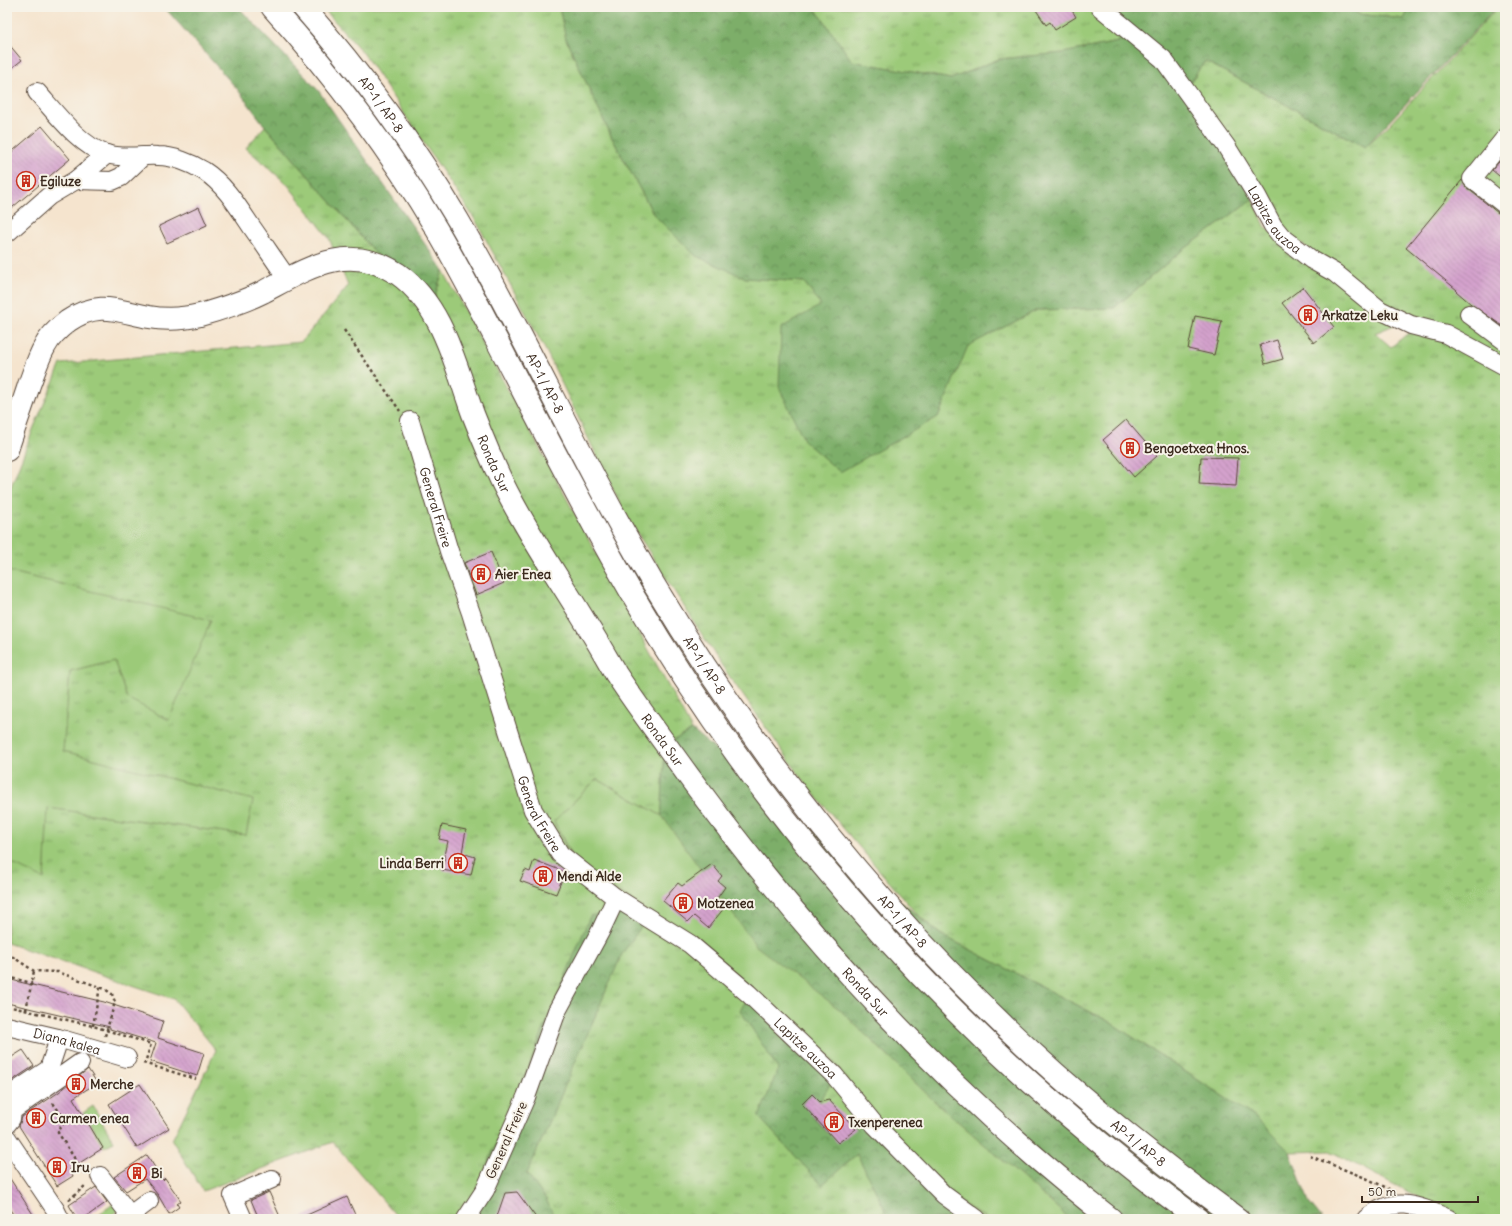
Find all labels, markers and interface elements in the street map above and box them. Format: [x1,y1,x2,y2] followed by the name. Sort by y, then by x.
[354,73,407,136] street label: AP-1 / AP-8
[15,170,37,192] building icon: Egiluze
[40,173,81,190] place label: Egiluze
[1244,183,1305,258] street label: Lapitze auzoa
[1297,304,1319,326] building icon: Arkatze Leku
[1322,307,1398,324] place label: Arkatze Leku
[523,350,568,417] street label: AP-1 / AP-8
[473,433,514,496] street label: Ronda Sur
[1119,437,1141,459] building icon: Bengoetxea Hnos.
[1144,440,1250,457] place label: Bengoetxea Hnos.
[415,465,455,550] street label: General Freire
[470,563,492,585] building icon: Aier Enea
[495,566,552,583] place label: Aier Enea
[679,633,730,698] street label: AP-1 / AP-8
[637,711,687,771] street label: Ronda Sur
[514,774,565,855] street label: General Freire
[447,852,469,874] building icon: Linda Berri
[379,855,444,872] place label: Linda Berri
[532,865,554,887] building icon: Mendi Alde
[557,868,621,885] place label: Mendi Alde
[672,892,694,914] building icon: Motzenea
[874,892,931,952] street label: AP-1 / AP-8
[697,895,755,912] place label: Motzenea
[838,964,893,1021] street label: Ronda Sur
[770,1014,841,1083] street label: Lapitze auzoa
[32,1025,103,1059] street label: Diana kalea
[65,1073,87,1095] building icon: Merche
[90,1076,134,1093] place label: Merche
[482,1099,531,1182] street label: General Freire
[25,1107,47,1129] building icon: Carmen enea
[50,1110,130,1127] place label: Carmen enea
[823,1111,845,1133] building icon: Txenperenea
[848,1114,923,1131] place label: Txenperenea
[1107,1116,1169,1171] street label: AP-1 / AP-8
[46,1156,68,1178] building icon: Iru
[71,1159,90,1176] place label: Iru
[126,1162,148,1184] building icon: Bi
[151,1165,163,1182] place label: Bi
[1362,1178,1478,1204] scale bar
[1368,1184,1397,1199] text: 50 m

